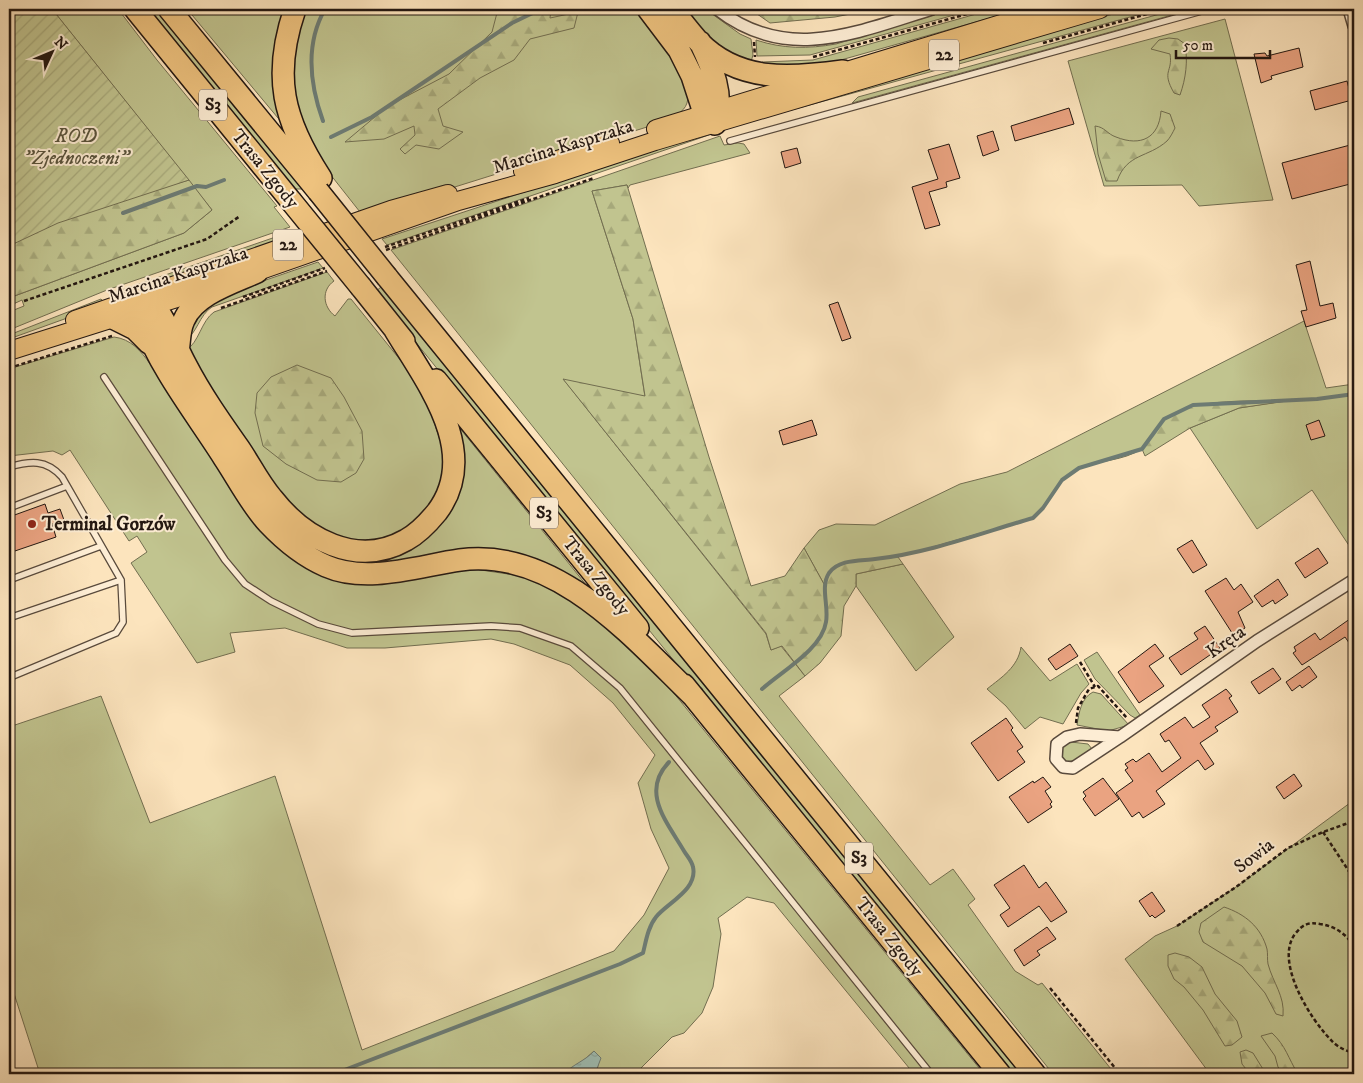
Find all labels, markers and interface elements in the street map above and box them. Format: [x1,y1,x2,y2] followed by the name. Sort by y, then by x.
[28,28,78,78] north arrow
[1176,28,1269,60] scale bar
[50,33,71,54] text: N
[1183,36,1213,55] text: 50 m
[929,40,959,70] road number: 22
[199,90,227,120] road number: S3
[490,115,636,179] street label: Marcina Kasprzaka
[23,125,131,170] park label: ROD "Zjednoczeni"
[226,125,304,214] street label: Trasa Zgody
[273,230,303,260] road number: 22
[105,242,251,308] street label: Marcina Kasprzaka
[530,498,558,528] road number: S3
[41,513,176,536] place label: Terminal Gorzów
[26,518,38,530] marker: Terminal Gorzów
[557,532,635,621] street label: Trasa Zgody
[1202,620,1250,664] street label: Kręta
[1229,833,1279,879] street label: Sowia
[845,842,873,874] road number: S3
[850,893,928,982] street label: Trasa Zgody

